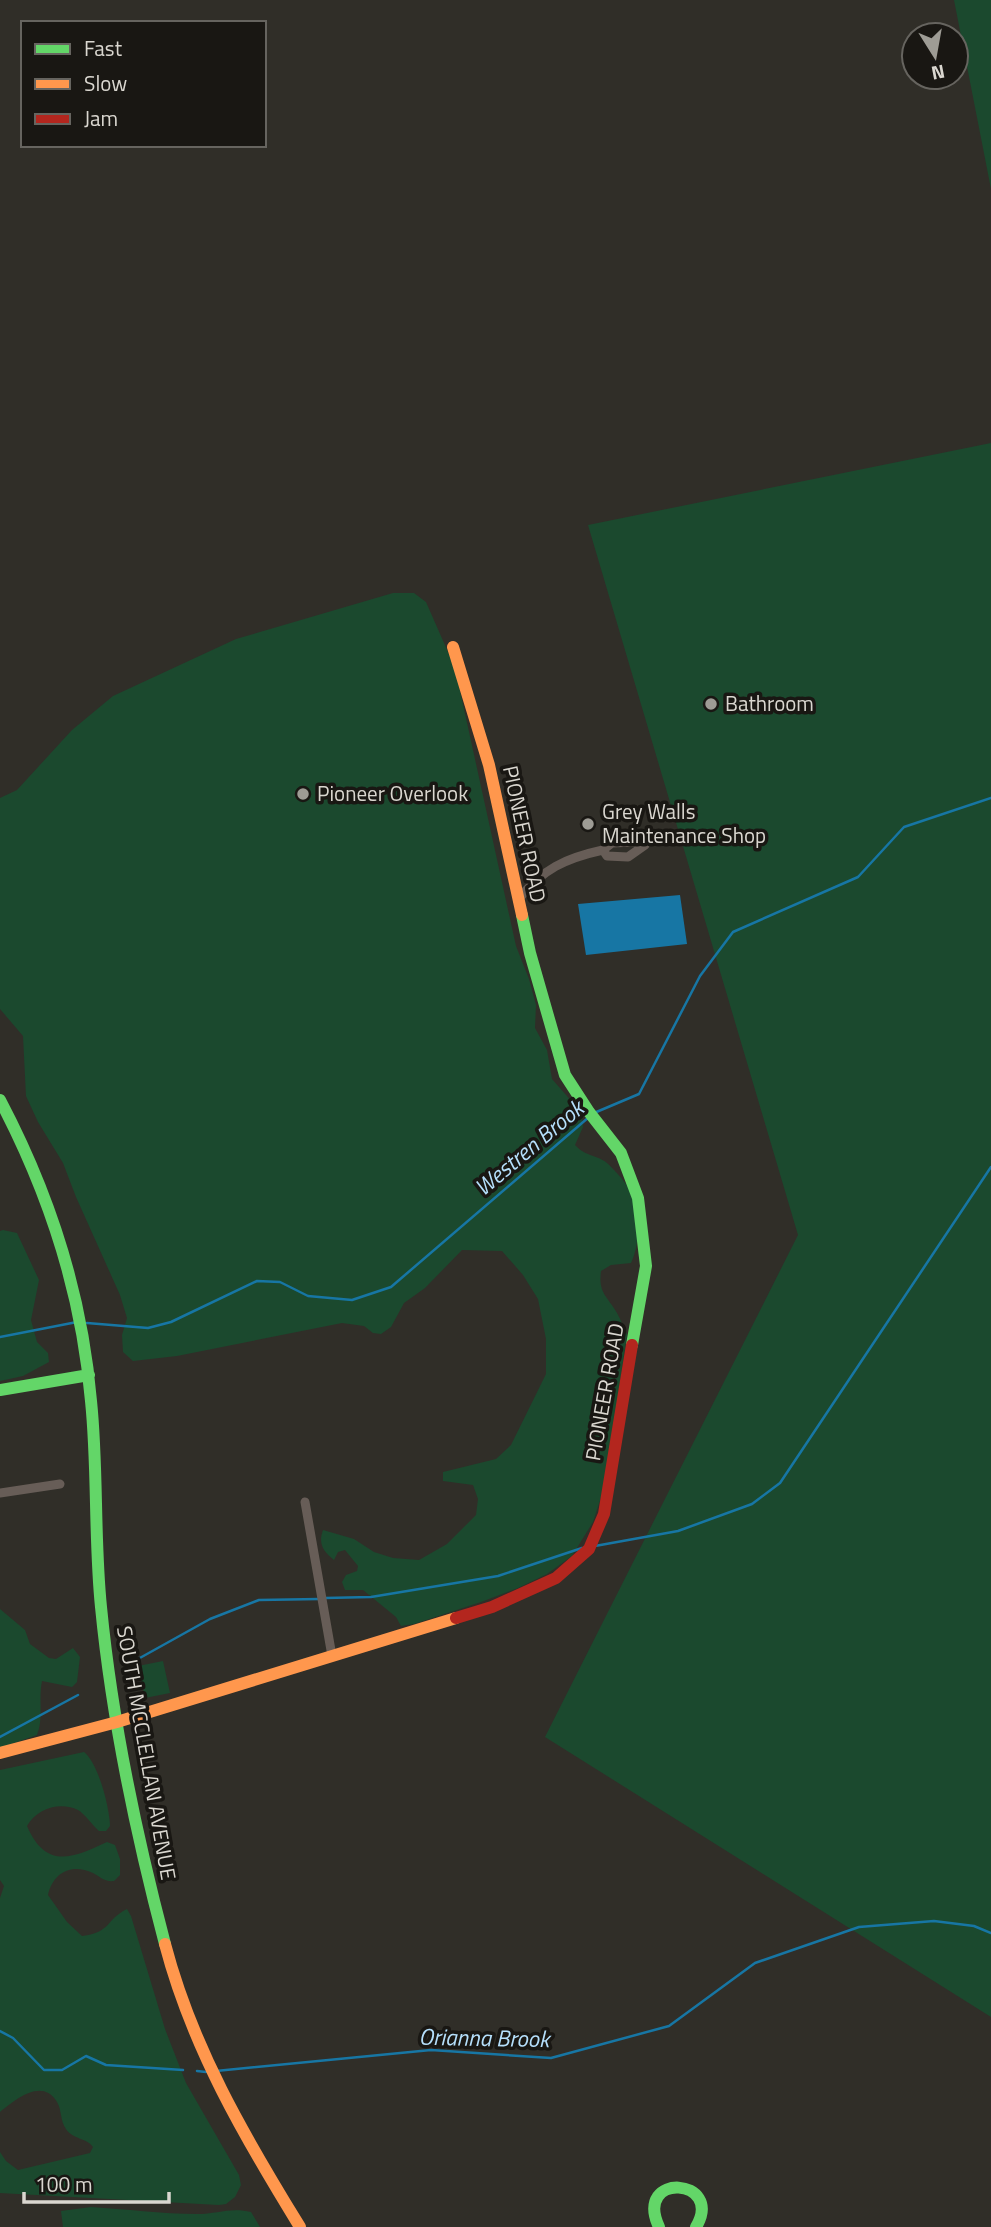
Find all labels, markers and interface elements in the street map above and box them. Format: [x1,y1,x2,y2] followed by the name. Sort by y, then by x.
[21,21,266,147] legend
[900,21,970,91] north arrow
[84,32,123,64] text: Fast
[929,58,948,89] text: N
[84,67,127,99] text: Slow
[84,102,118,134] text: Jam
[725,687,814,719] place label: Bathroom
[703,696,719,712] marker: Bathroom
[495,762,555,905] street label: PIONEER ROAD
[317,777,468,809] place label: Pioneer Overlook
[295,786,311,802] marker: Pioneer Overlook
[602,795,766,851] place label: Grey Walls Maintenance Shop
[580,816,596,832] marker: Grey Walls Maintenance Shop
[466,1089,593,1204] water label: Westren Brook
[576,1321,632,1463] street label: PIONEER ROAD
[109,1623,185,1882] street label: SOUTH MCCLELLAN AVENUE
[418,2019,552,2056] water label: Orianna Brook
[24,2160,170,2204] scale bar
[35,2168,92,2200] text: 100 m

